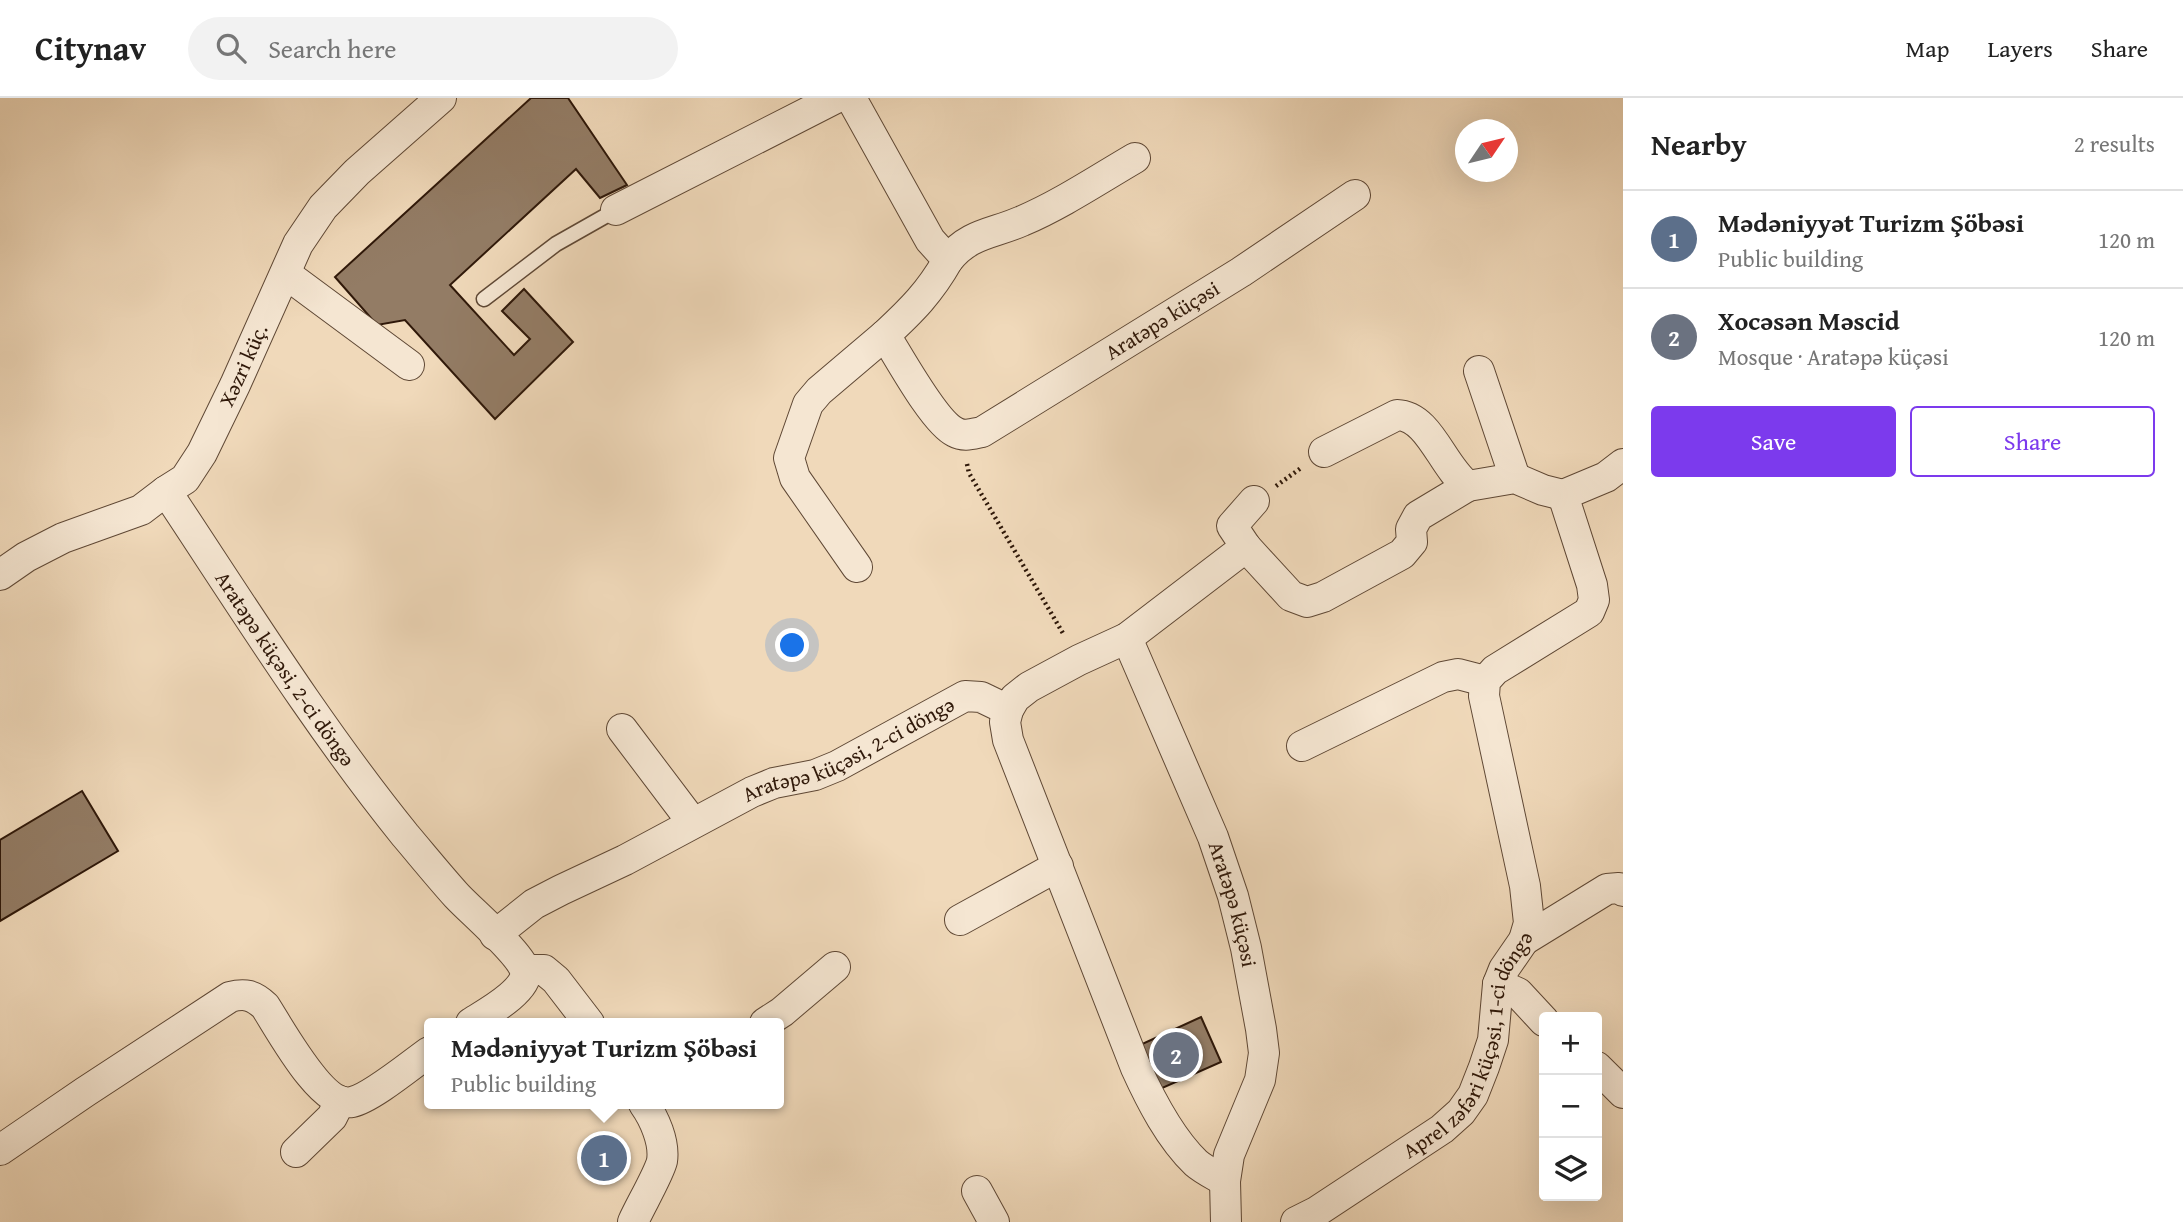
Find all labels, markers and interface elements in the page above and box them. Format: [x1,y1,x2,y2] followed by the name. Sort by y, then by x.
[188,17,678,80] search box
[35,24,146,72] text: Citynav
[212,29,250,67] icon: search
[268,29,396,68] text: Search here
[1906,31,1949,66] text: Map
[1987,31,2053,66] text: Layers
[2091,31,2148,66] text: Share
[1455,119,1518,182] north arrow
[1651,122,1747,166] text: Nearby
[2074,127,2155,160] text: 2 results
[1718,203,2024,242] text: Mədəniyyət Turizm Şöbəsi
[1668,223,1680,256] text: 1
[2098,223,2155,256] text: 120 m
[1718,242,1863,275] text: Public building
[1099,273,1225,367] street label: Aratəpə küçəsi
[1718,301,1900,340] text: Xocəsən Məscid
[211,319,275,412] street label: Xəzri küç.
[1668,321,1680,354] text: 2
[2098,321,2155,354] text: 120 m
[1718,340,1949,373] text: Mosque · Aratəpə küçəsi
[1651,406,1896,477] button: Save
[1910,406,2155,477] button: Share
[208,565,363,773] street label: Aratəpə küçəsi, 2-ci döngə
[775,628,809,662] your location
[736,689,960,810] street label: Aratəpə küçəsi, 2-ci döngə
[1201,837,1265,970] street label: Aratəpə küçəsi
[1396,929,1540,1166] street label: Aprel zəfəri küçəsi, 1-ci döngə
[1539,1012,1602,1201] map controls
[1539,1012,1602,1075] button: +
[424,1018,784,1109] popup
[451,1028,757,1067] text: Mədəniyyət Turizm Şöbəsi
[1153,1029,1199,1081] pin: 2
[451,1067,596,1100] text: Public building
[1539,1075,1602,1138] button: −
[581,1132,627,1184] pin: 1
[1539,1138,1602,1201] button: layers

